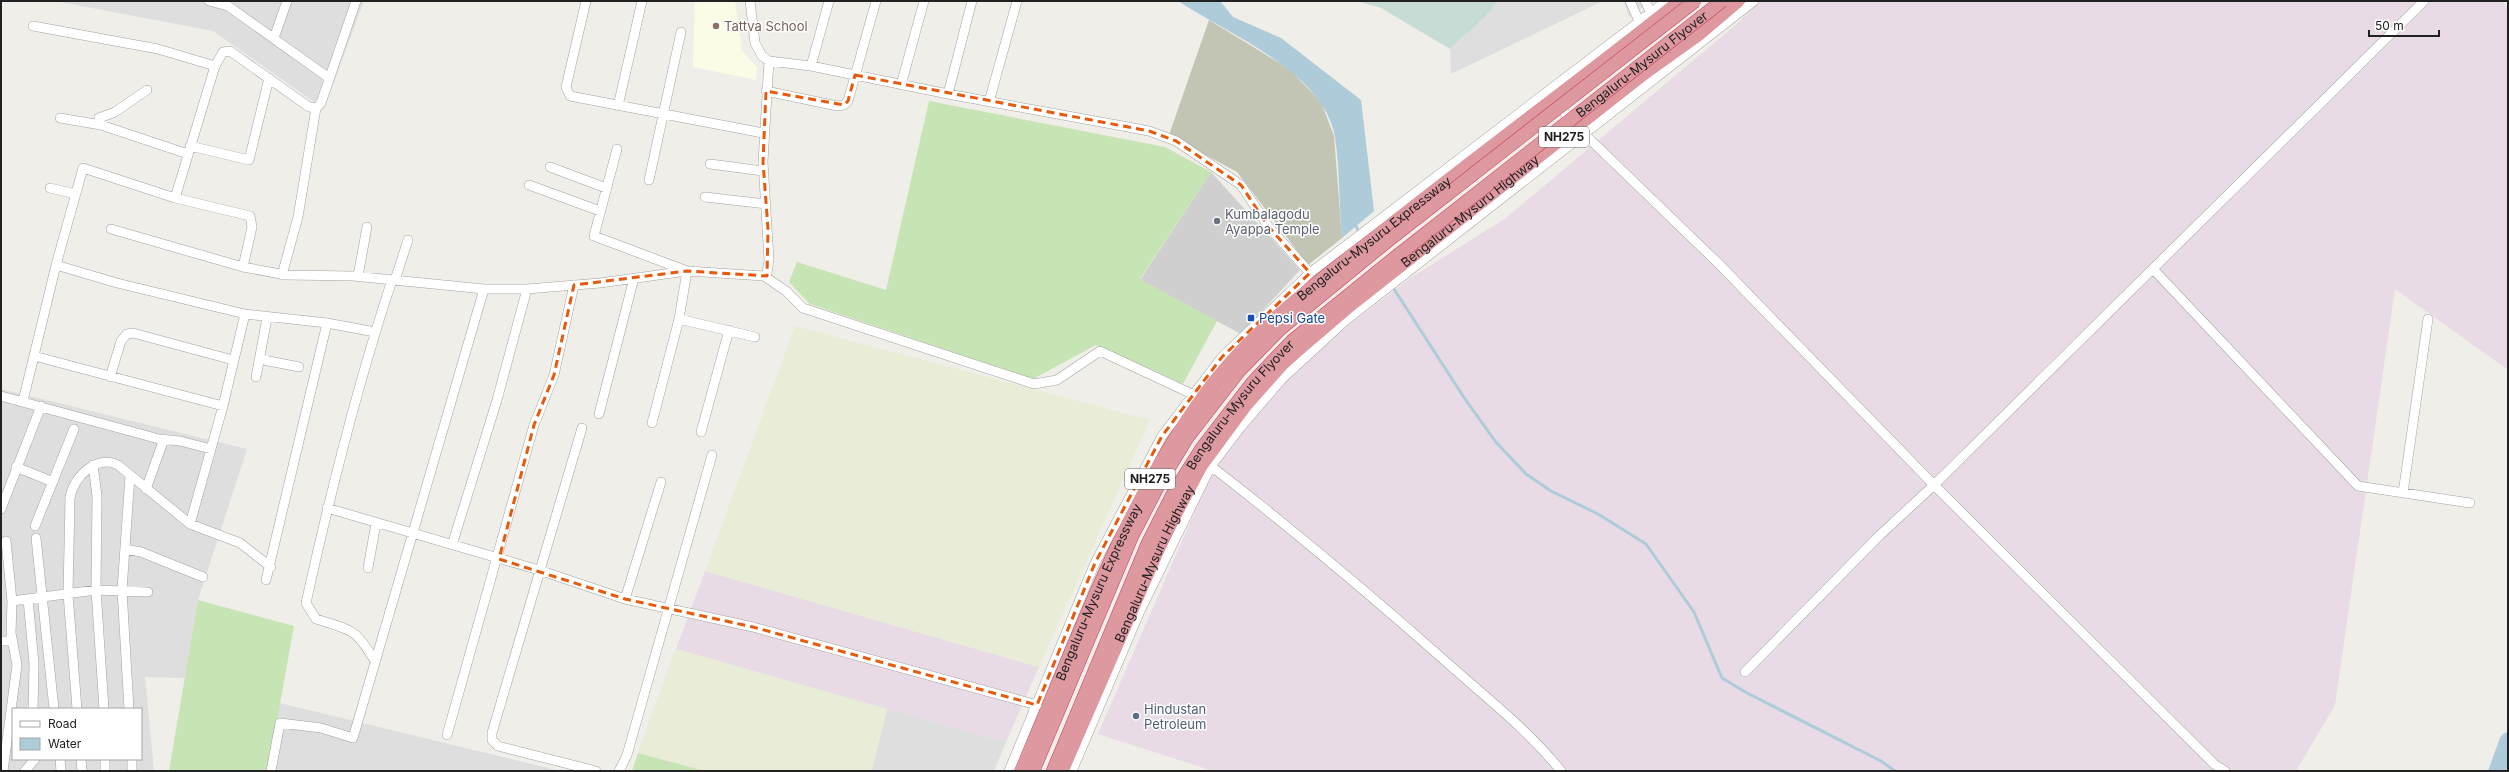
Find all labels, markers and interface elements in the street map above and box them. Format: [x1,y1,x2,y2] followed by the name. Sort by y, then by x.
[1573,7,1711,121] street label: Bengaluru-Mysuru Flyover
[2369,12,2439,38] scale bar
[724,18,808,34] place label: Tattva School
[2375,18,2404,33] text: 50 m
[711,21,721,31] marker: Tattva School
[1539,127,1589,147] road number: NH275
[1398,152,1542,270] street label: Bengaluru-Mysuru Highway
[1293,173,1454,304] street label: Bengaluru-Mysuru Expressway
[1225,206,1320,237] place label: Kumbalagodu Ayappa Temple
[1212,216,1222,226] marker: Kumbalagodu Ayappa Temple
[1259,310,1325,326] place label: Pepsi Gate
[1246,313,1256,323] marker: Pepsi Gate
[1182,336,1297,472] street label: Bengaluru-Mysuru Flyover
[1125,469,1175,489] road number: NH275
[1111,482,1198,645] street label: Bengaluru-Mysuru Highway
[1052,501,1145,683] street label: Bengaluru-Mysuru Expressway
[1144,701,1206,732] place label: Hindustan Petroleum
[12,708,142,760] legend
[1131,711,1141,721] marker: Hindustan Petroleum
[48,716,77,731] text: Road
[48,736,82,751] text: Water

